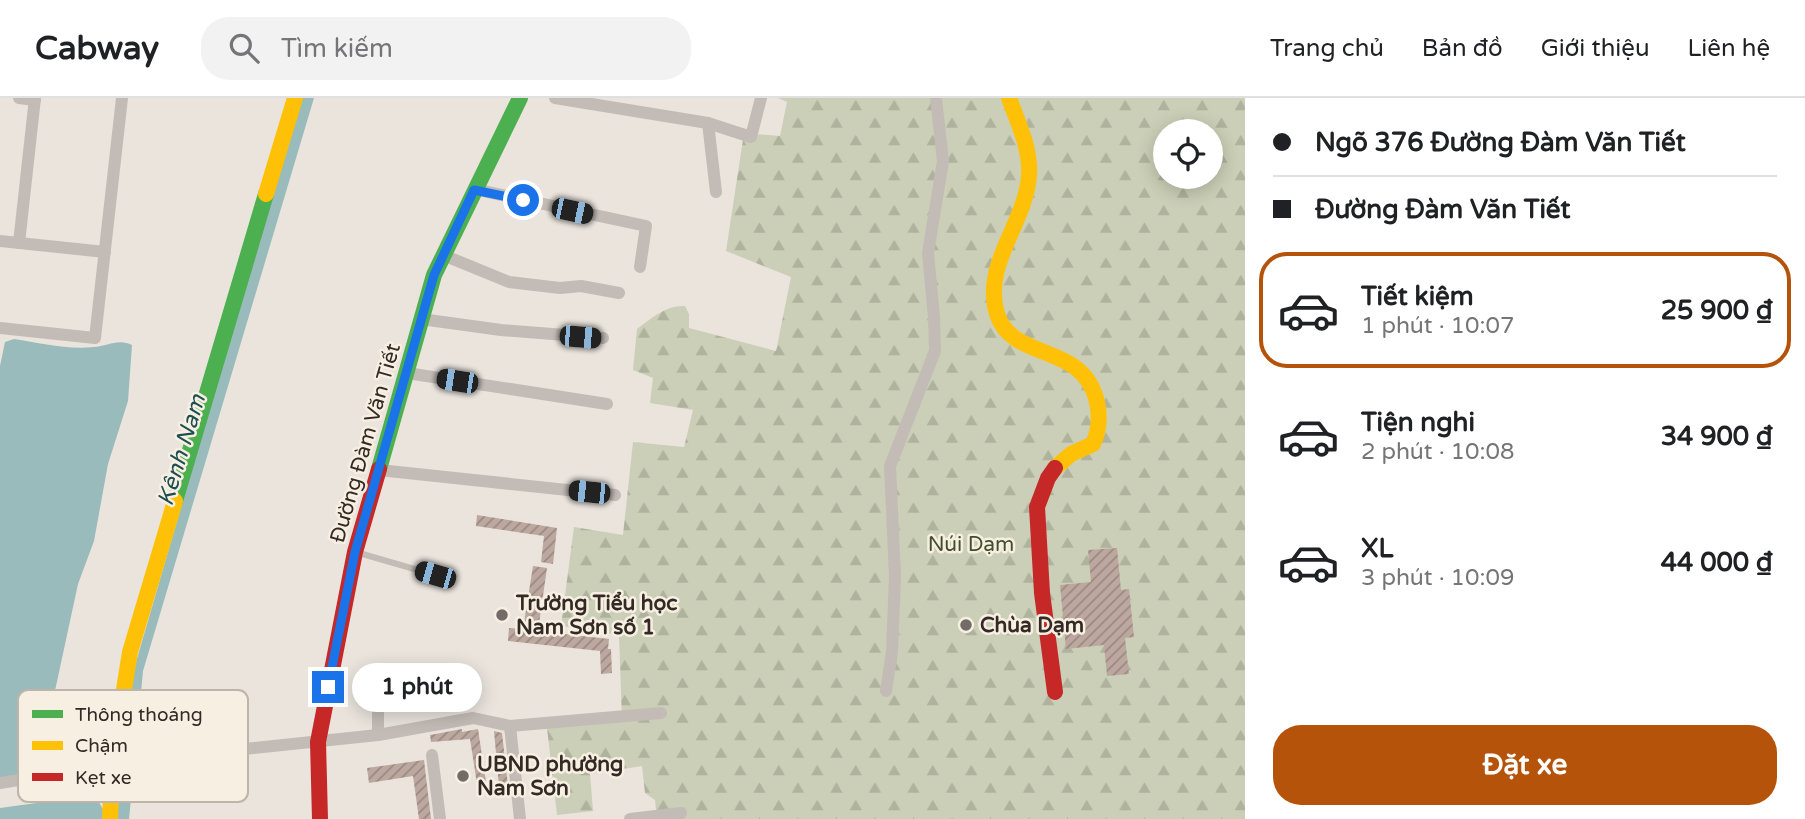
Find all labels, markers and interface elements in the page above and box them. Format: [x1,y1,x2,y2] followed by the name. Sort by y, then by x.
[201,17,691,80] search box
[35,29,159,68] text: Cabway
[225,29,263,67] icon: search
[281,33,393,64] text: Tìm kiếm
[1270,34,1384,63] text: Trang chủ
[1422,34,1503,63] text: Bản đồ
[1541,34,1650,63] text: Giới thiệu
[1688,34,1770,63] text: Liên hệ
[1153,119,1223,189] map controls
[1153,119,1223,189] button: locate
[1315,127,1686,158] text: Ngõ 376 Đường Đàm Văn Tiết
[507,184,539,216] route start
[1315,194,1571,225] text: Đường Đàm Văn Tiết
[550,196,595,226] car
[1277,279,1340,342] icon: car
[1361,281,1474,312] text: Tiết kiệm
[1661,295,1773,326] text: 25 900 ₫
[1361,312,1514,340] text: 1 phút · 10:07
[559,325,602,349] car
[325,341,406,546] street label: Đường Đàm Văn Tiết
[435,367,480,395] car
[152,390,212,509] water label: Kênh Nam
[1277,405,1340,468] icon: car
[1361,407,1475,438] text: Tiện nghi
[1661,421,1773,452] text: 34 900 ₫
[1361,438,1514,466] text: 2 phút · 10:08
[568,479,611,505] car
[1277,531,1340,594] icon: car
[928,532,1014,557] park label: Núi Dạm
[1361,533,1393,564] text: XL
[1661,547,1773,578] text: 44 000 ₫
[412,559,459,591] car
[1361,564,1514,592] text: 3 phút · 10:09
[515,591,678,640] place label: Trường Tiểu học Nam Sơn số 1
[494,607,510,623] marker: Trường Tiểu học Nam Sơn số 1
[980,613,1084,638] place label: Chùa Dạm
[958,617,974,633] marker: Chùa Dạm
[352,662,482,712] callout: 1 phút
[312,671,344,703] route end
[381,673,453,701] text: 1 phút
[18,690,248,802] legend
[75,704,203,726] text: Thông thoáng
[1273,725,1777,805] button: Đặt xe
[75,735,128,757] text: Chậm
[477,752,623,801] place label: UBND phường Nam Sơn
[75,767,131,789] text: Kẹt xe
[455,768,471,784] marker: UBND phường Nam Sơn

